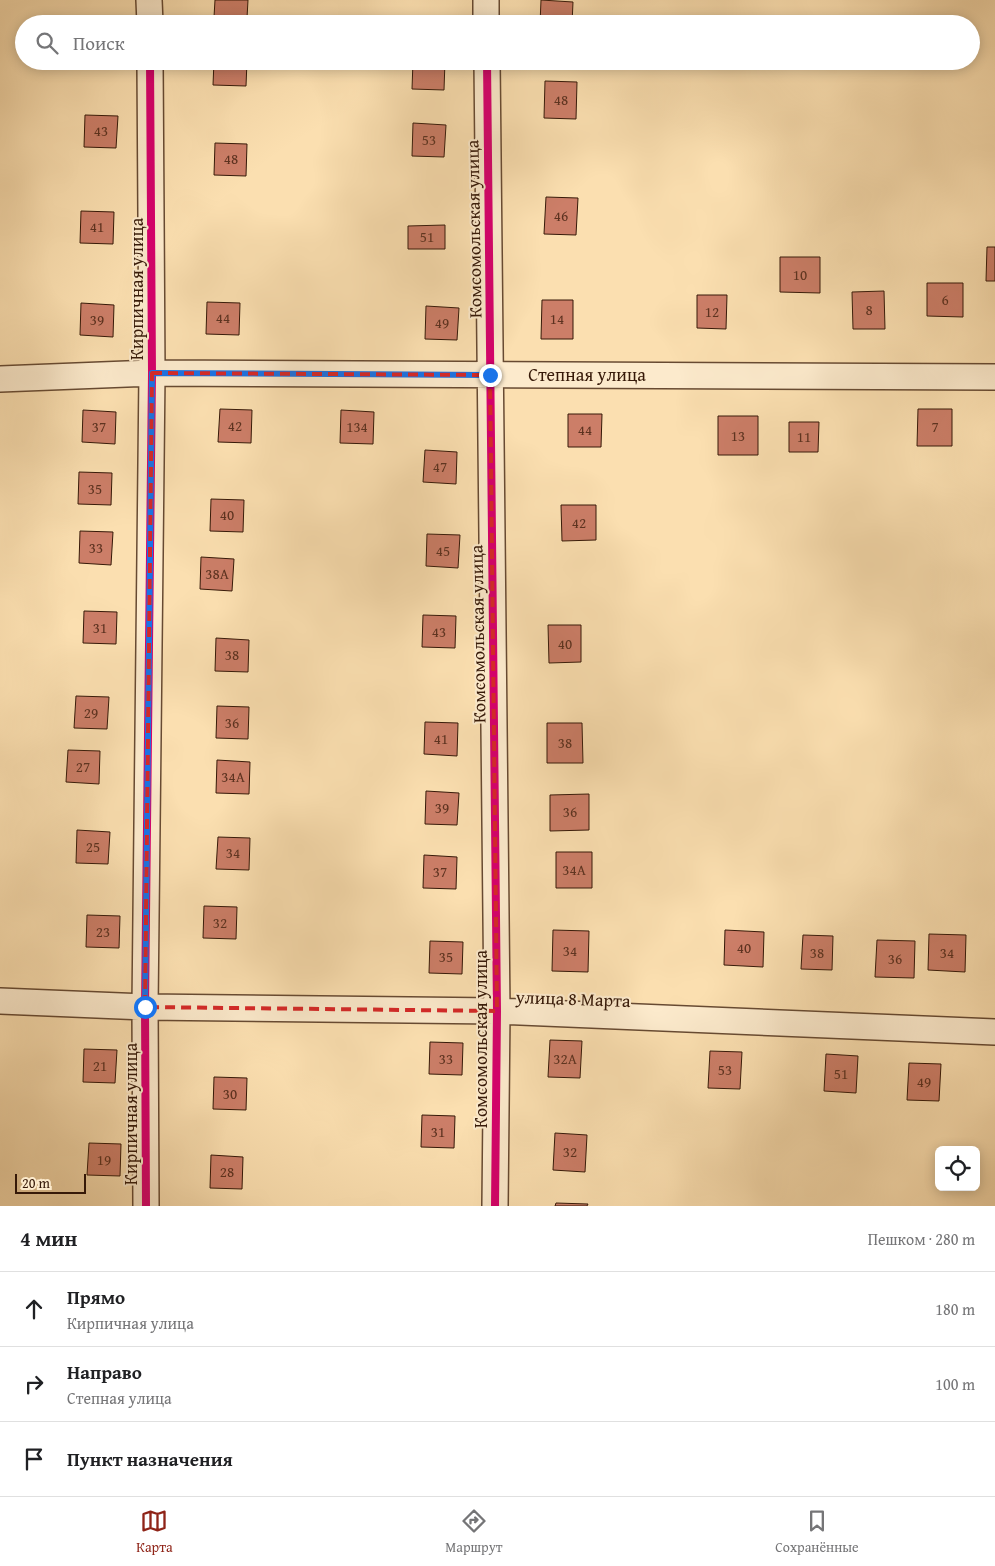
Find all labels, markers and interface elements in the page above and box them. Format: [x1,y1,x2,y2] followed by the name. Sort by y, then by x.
[15,15,980,70] search box
[33,29,61,57] icon: search
[73,29,125,57] text: Поиск
[554,89,568,110] house number: 48
[94,120,108,141] house number: 43
[422,129,436,150] house number: 53
[458,139,489,318] street label: Комсомольская улица
[224,148,238,169] house number: 48
[554,205,568,226] house number: 46
[90,216,104,237] house number: 41
[123,217,150,360] street label: Кирпичная улица
[420,226,434,247] house number: 51
[793,264,807,285] house number: 10
[941,289,949,310] house number: 6
[865,299,873,320] house number: 8
[705,301,719,322] house number: 12
[216,307,230,328] house number: 44
[550,308,564,329] house number: 14
[90,309,104,330] house number: 39
[435,312,449,333] house number: 49
[528,361,646,388] street label: Степная улица
[479,364,502,387] route end
[228,415,242,436] house number: 42
[92,416,106,437] house number: 37
[346,416,368,437] house number: 134
[931,416,939,437] house number: 7
[578,419,592,440] house number: 44
[731,425,745,446] house number: 13
[797,426,811,447] house number: 11
[433,456,447,477] house number: 47
[88,478,102,499] house number: 35
[220,504,234,525] house number: 40
[572,512,586,533] house number: 42
[89,537,103,558] house number: 33
[436,540,450,561] house number: 45
[462,544,493,723] street label: Комсомольская улица
[205,563,229,584] house number: 38А
[93,617,107,638] house number: 31
[432,621,446,642] house number: 43
[558,633,572,654] house number: 40
[225,644,239,665] house number: 38
[84,702,98,723] house number: 29
[225,712,239,733] house number: 36
[434,728,448,749] house number: 41
[558,732,572,753] house number: 38
[76,756,90,777] house number: 27
[221,766,245,787] house number: 34А
[435,797,449,818] house number: 39
[563,801,577,822] house number: 36
[86,836,100,857] house number: 25
[226,842,240,863] house number: 34
[562,859,586,880] house number: 34А
[433,861,447,882] house number: 37
[213,912,227,933] house number: 32
[96,921,110,942] house number: 23
[737,937,751,958] house number: 40
[563,940,577,961] house number: 34
[810,942,824,963] house number: 38
[940,942,954,963] house number: 34
[439,946,453,967] house number: 35
[888,948,902,969] house number: 36
[467,949,494,1128] street label: Комсомольская улица
[514,983,631,1014] street label: улица 8 Марта
[134,996,157,1019] route start
[117,1042,144,1185] street label: Кирпичная улица
[439,1048,453,1069] house number: 33
[553,1048,577,1069] house number: 32А
[93,1055,107,1076] house number: 21
[718,1059,732,1080] house number: 53
[834,1063,848,1084] house number: 51
[917,1071,931,1092] house number: 49
[223,1083,237,1104] house number: 30
[431,1121,445,1142] house number: 31
[563,1141,577,1162] house number: 32
[935,1146,980,1191] map controls
[935,1146,980,1191] button: locate
[97,1149,111,1170] house number: 19
[220,1161,234,1182] house number: 28
[15,1171,86,1194] scale bar
[22,1173,50,1193] text: 20 m
[20,1223,77,1254] text: 4 мин
[868,1227,975,1251] text: Пешком · 280 m
[67,1283,125,1311] text: Прямо
[20,1295,48,1323] icon: ahead
[935,1297,975,1321] text: 180 m
[67,1311,194,1335] text: Кирпичная улица
[67,1358,142,1386] text: Направо
[20,1370,48,1398] icon: right
[935,1372,975,1396] text: 100 m
[67,1386,172,1410] text: Степная улица
[20,1445,48,1473] icon: arrive
[67,1445,233,1473] text: Пункт назначения
[136,1507,173,1557] tab: Карта
[445,1507,503,1557] tab: Маршрут
[775,1507,859,1557] tab: Сохранённые

